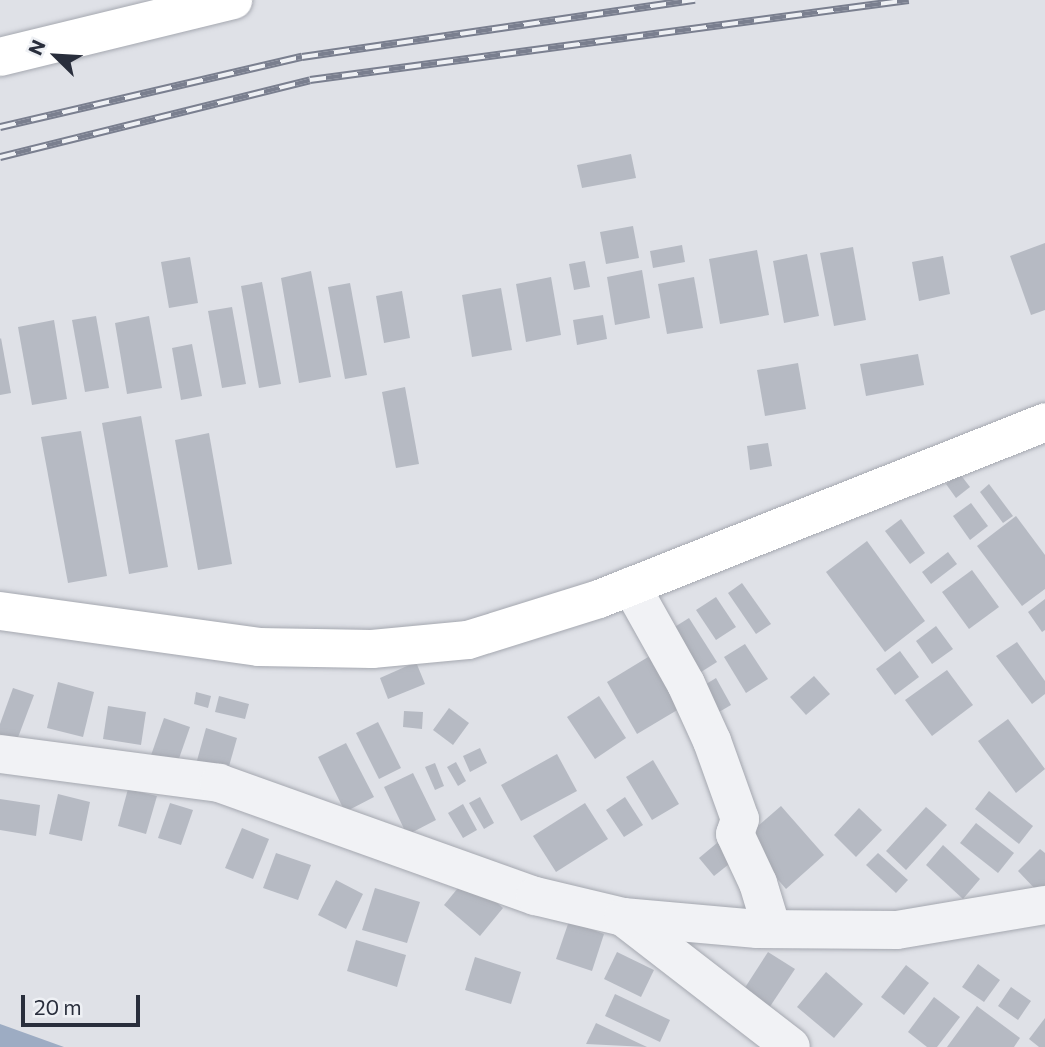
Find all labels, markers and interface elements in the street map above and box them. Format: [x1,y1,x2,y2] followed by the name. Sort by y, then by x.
[21,21,91,91] north arrow
[23,36,50,58] text: N
[24,981,144,1025] scale bar
[34,994,82,1019] text: 20 m

